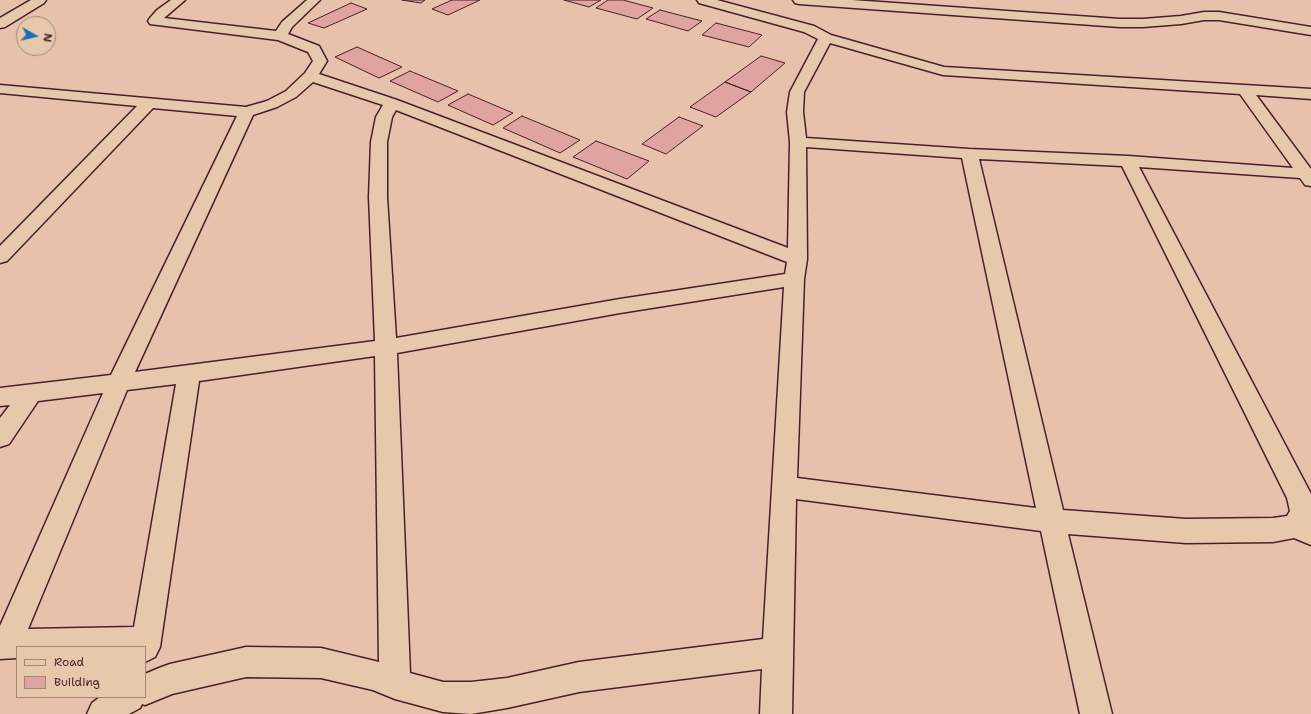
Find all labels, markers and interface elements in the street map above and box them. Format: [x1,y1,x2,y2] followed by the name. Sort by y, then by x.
[16,16,56,56] north arrow
[39,32,55,43] text: N
[16,646,146,698] legend
[54,654,84,670] text: Road
[54,674,100,690] text: Building

